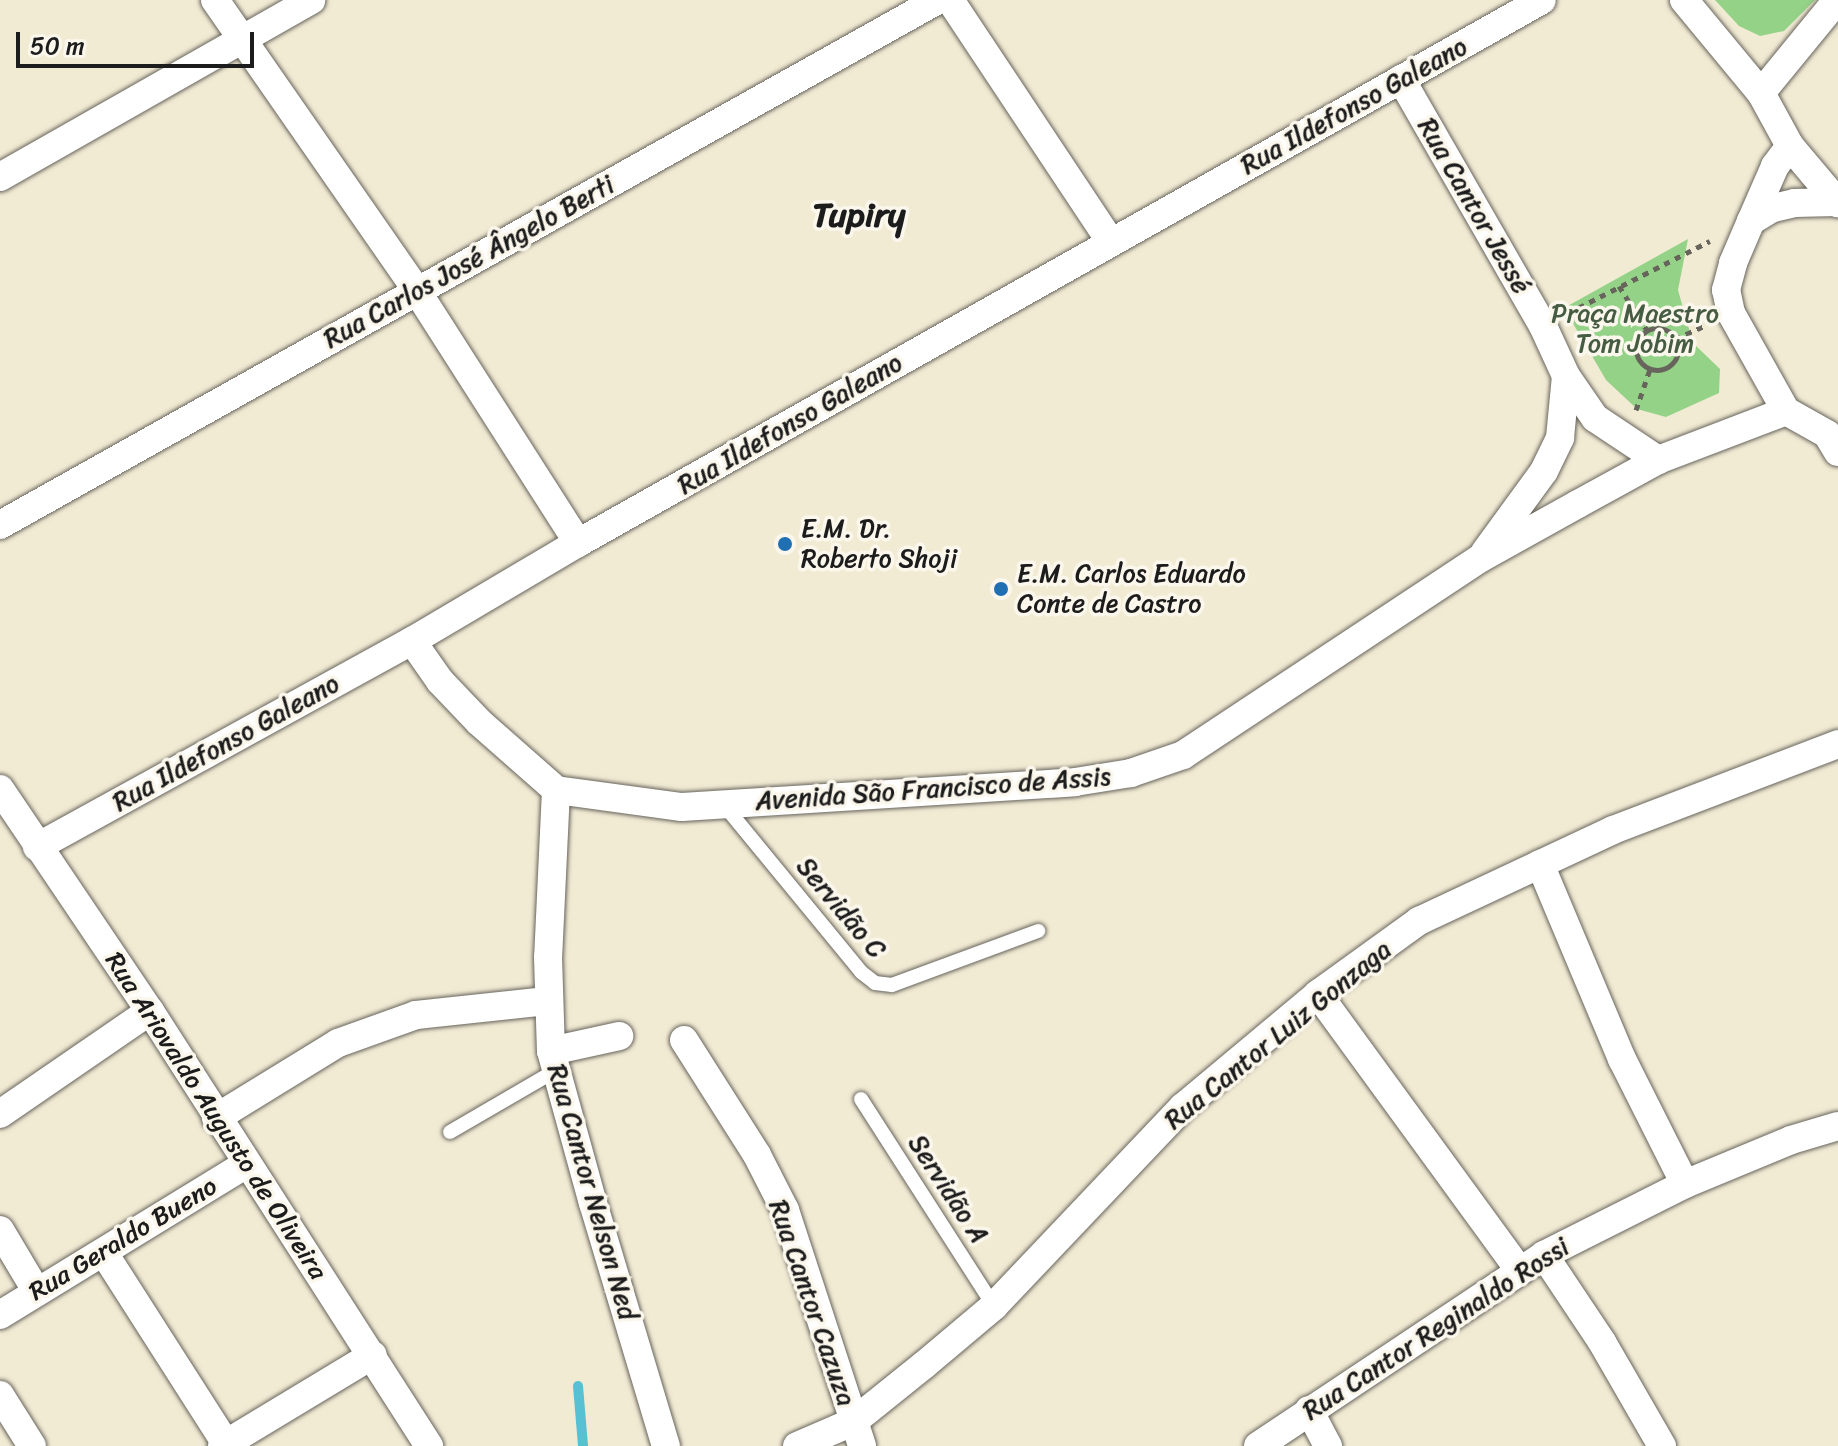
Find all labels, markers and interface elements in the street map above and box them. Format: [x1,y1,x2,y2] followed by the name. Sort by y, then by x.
[20,16,258,66] scale bar
[30,25,85,67] text: 50 m
[1235,31,1473,181] street label: Rua Ildefonso Galeano
[1411,113,1537,299] street label: Rua Cantor Jessé
[318,169,620,355] street label: Rua Carlos José Ângelo Berti
[813,196,905,236] district label: Tupiry
[1552,298,1718,360] park label: Praça Maestro Tom Jobim
[672,347,908,501] street label: Rua Ildefonso Galeano
[801,513,957,574] place label: E.M. Dr. Roberto Shoji
[776,535,794,553] marker: E.M. Dr. Roberto Shoji
[1017,558,1245,620] place label: E.M. Carlos Eduardo Conte de Castro
[992,580,1010,598] marker: E.M. Carlos Eduardo Conte de Castro
[107,668,345,818] street label: Rua Ildefonso Galeano
[754,761,1112,817] street label: Avenida São Francisco de Assis
[790,851,892,965] street label: Servidão C
[1159,934,1397,1136] street label: Rua Cantor Luiz Gonzaga
[98,946,334,1286] street label: Rua Ariovaldo Augusto de Oliveira
[541,1060,643,1324] street label: Rua Cantor Nelson Ned
[901,1129,995,1249] street label: Servidão A
[23,1170,223,1308] street label: Rua Geraldo Bueno
[762,1196,862,1410] street label: Rua Cantor Cazuza
[1296,1231,1576,1427] street label: Rua Cantor Reginaldo Rossi

